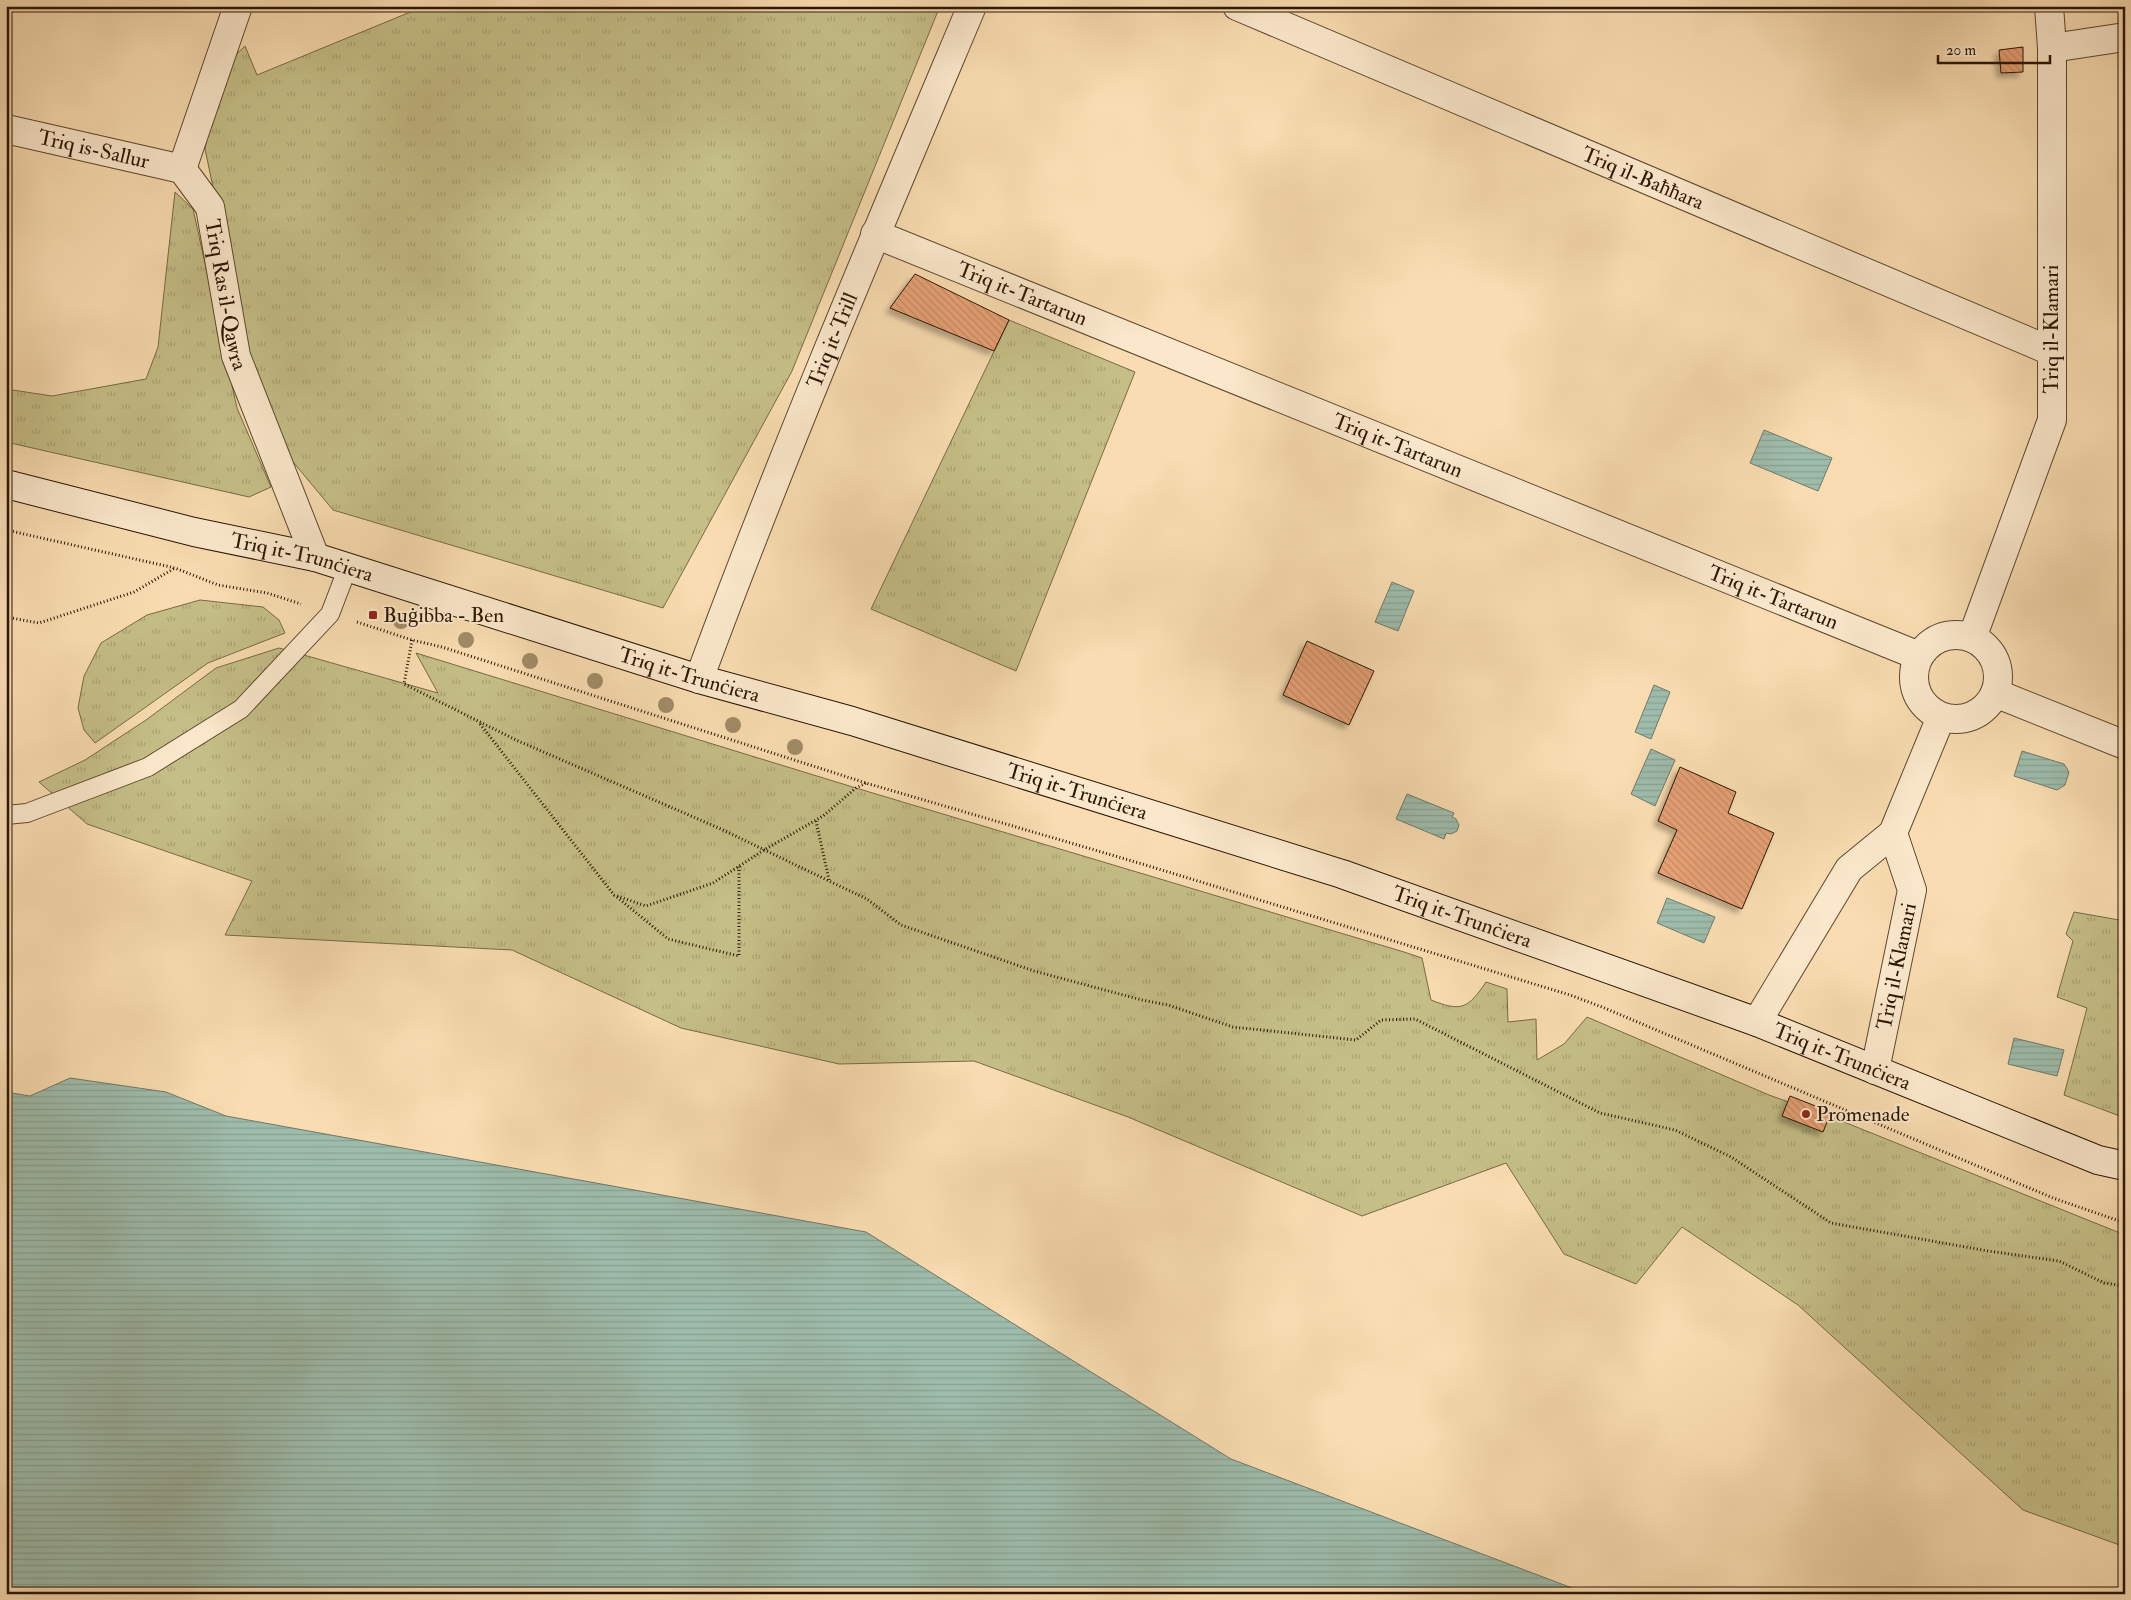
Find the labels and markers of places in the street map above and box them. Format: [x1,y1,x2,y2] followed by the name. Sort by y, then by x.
[383,602,504,629] place label: Buġibba - Ben
[367,609,379,621] marker: Buġibba - Ben
[1816,1101,1910,1128] place label: Promenade
[1800,1108,1812,1120] marker: Promenade

